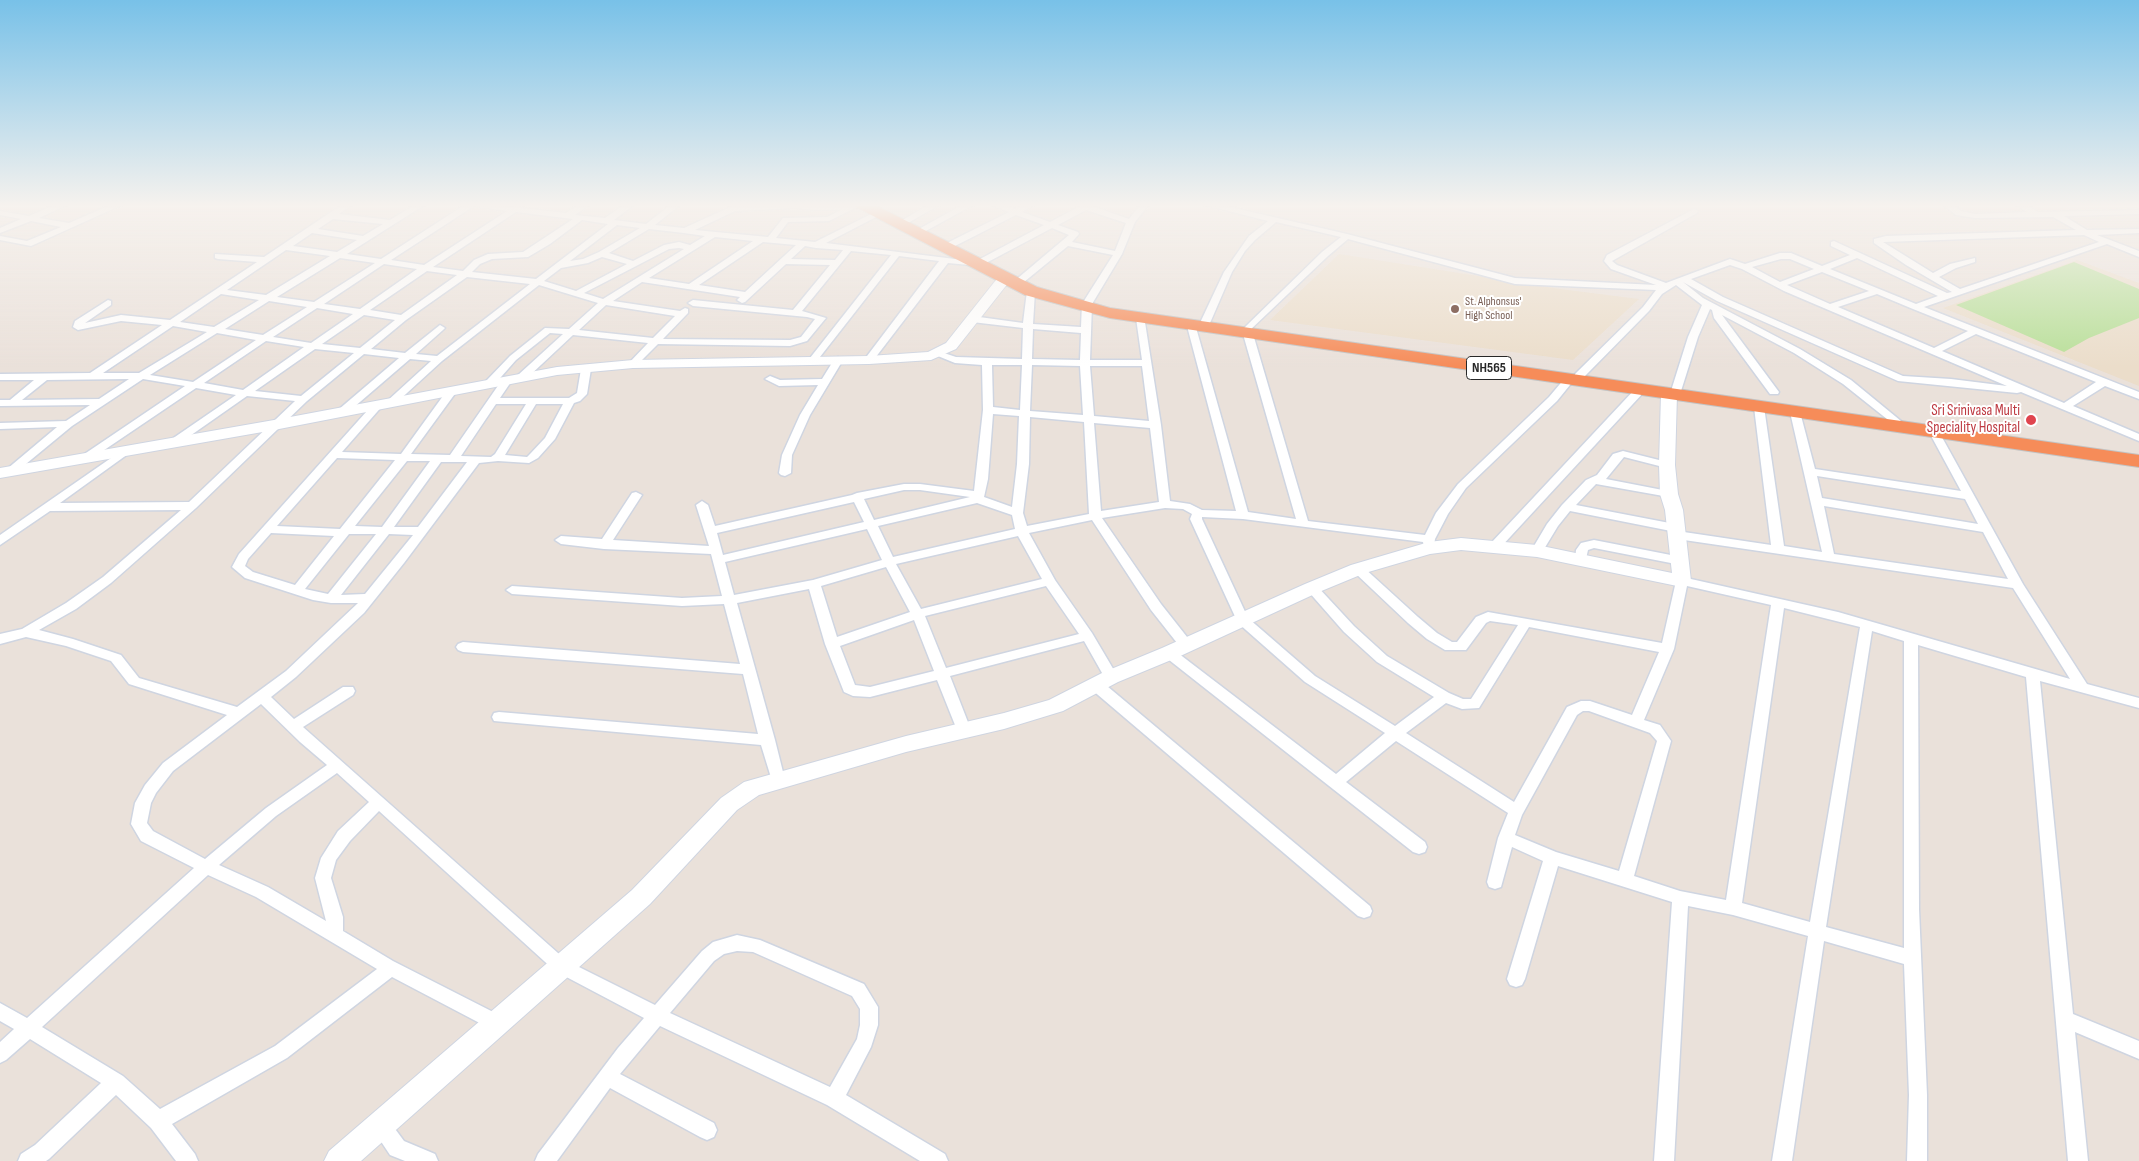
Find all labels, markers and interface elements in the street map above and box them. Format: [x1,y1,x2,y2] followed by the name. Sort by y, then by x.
[1465,295,1521,323] place label: St. Alphonsus' High School
[1449,303,1461,315] marker: St. Alphonsus' High School
[1466,356,1512,379] road number: NH565
[1927,402,2020,437] place label: Sri Srinivasa Multi Speciality Hospital
[2024,413,2038,427] marker: Sri Srinivasa Multi Speciality Hospital

